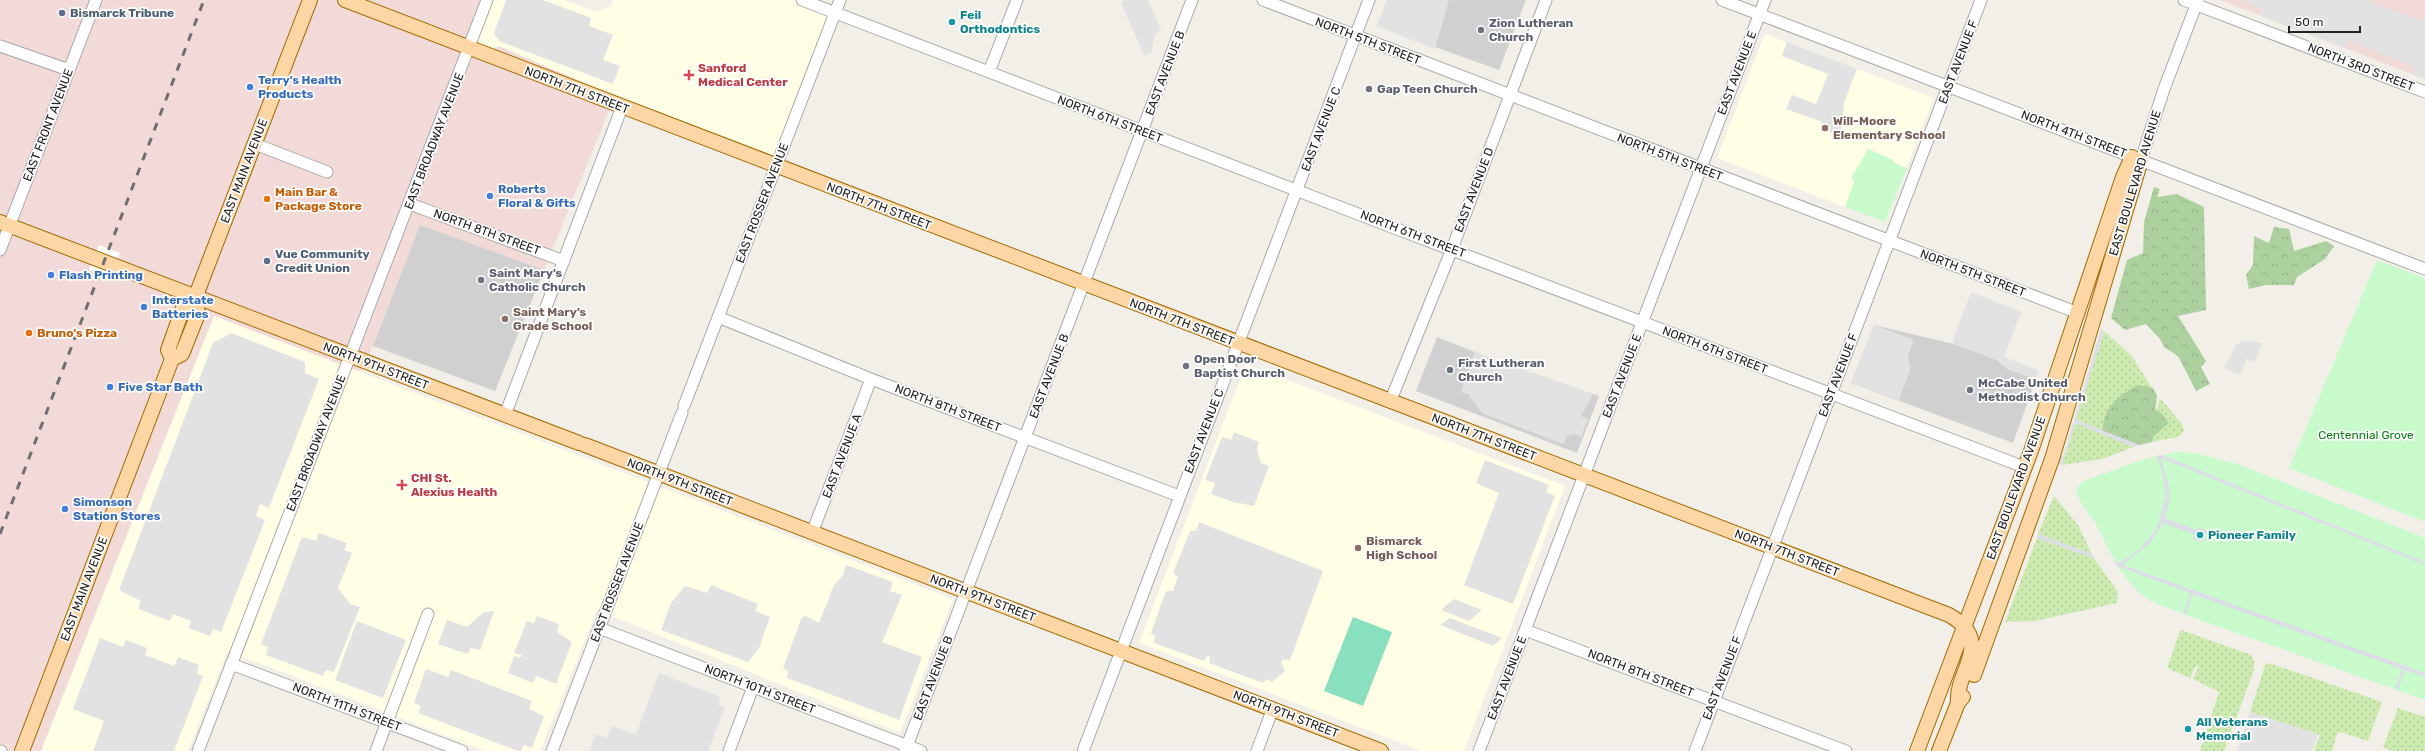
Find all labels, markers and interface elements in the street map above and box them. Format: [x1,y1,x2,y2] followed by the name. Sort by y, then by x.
[70,6,174,20] place label: Bismarck Tribune
[57,8,67,18] marker: Bismarck Tribune
[960,8,1040,36] place label: Feil Orthodontics
[2289,8,2360,34] scale bar
[1313,14,1423,68] street label: NORTH 5TH STREET
[2295,15,2323,29] text: 50 m
[1489,16,1574,44] place label: Zion Lutheran Church
[947,17,957,27] marker: Feil Orthodontics
[1936,18,1980,106] street label: EAST AVENUE F
[1476,25,1486,35] marker: Zion Lutheran Church
[1142,29,1188,117] street label: EAST AVENUE B
[1715,29,1759,117] street label: EAST AVENUE E
[2306,40,2416,94] street label: NORTH 3RD STREET
[698,61,788,89] place label: Sanford Medical Center
[523,64,631,116] street label: NORTH 7TH STREET
[20,67,76,183] street label: EAST FRONT AVENUE
[683,69,695,81] marker: Sanford Medical Center
[401,71,467,211] street label: EAST BROADWAY AVENUE
[258,73,342,101] place label: Terry's Health Products
[245,82,255,92] marker: Terry's Health Products
[1377,82,1478,96] place label: Gap Teen Church
[1364,84,1374,94] marker: Gap Teen Church
[1298,85,1344,173] street label: EAST AVENUE C
[1055,92,1165,146] street label: NORTH 6TH STREET
[2019,107,2129,161] street label: NORTH 4TH STREET
[2106,109,2164,257] street label: EAST BOULEVARD AVENUE
[1833,114,1945,142] place label: Will-Moore Elementary School
[218,117,270,225] street label: EAST MAIN AVENUE
[1820,123,1830,133] marker: Will-Moore Elementary School
[1615,130,1725,184] street label: NORTH 5TH STREET
[733,141,791,265] street label: EAST ROSSER AVENUE
[1451,146,1497,234] street label: EAST AVENUE D
[825,180,933,232] street label: NORTH 7TH STREET
[498,182,576,210] place label: Roberts Floral & Gifts
[275,185,362,213] place label: Main Bar & Package Store
[485,191,495,201] marker: Roberts Floral & Gifts
[262,194,272,204] marker: Main Bar & Package Store
[432,206,542,258] street label: NORTH 8TH STREET
[1358,207,1468,261] street label: NORTH 6TH STREET
[1918,246,2028,300] street label: NORTH 5TH STREET
[275,247,370,275] place label: Vue Community Credit Union
[262,256,272,266] marker: Vue Community Credit Union
[489,266,586,294] place label: Saint Mary's Catholic Church
[59,268,143,282] place label: Flash Printing
[46,270,56,280] marker: Flash Printing
[476,275,486,285] marker: Saint Mary's Catholic Church
[152,293,214,321] place label: Interstate Batteries
[1128,296,1236,348] street label: NORTH 7TH STREET
[139,302,149,312] marker: Interstate Batteries
[513,305,592,333] place label: Saint Mary's Grade School
[500,314,510,324] marker: Saint Mary's Grade School
[1660,323,1770,377] street label: NORTH 6TH STREET
[37,326,117,340] place label: Bruno's Pizza
[24,328,34,338] marker: Bruno's Pizza
[1816,331,1860,419] street label: EAST AVENUE F
[1026,332,1072,420] street label: EAST AVENUE B
[1600,332,1644,420] street label: EAST AVENUE E
[321,339,431,393] street label: NORTH 9TH STREET
[1194,352,1285,380] place label: Open Door Baptist Church
[1458,356,1545,384] place label: First Lutheran Church
[1181,361,1191,371] marker: Open Door Baptist Church
[1445,365,1455,375] marker: First Lutheran Church
[283,373,349,513] street label: EAST BROADWAY AVENUE
[1978,376,2086,404] place label: McCabe United Methodist Church
[118,380,203,394] place label: Five Star Bath
[893,381,1003,435] street label: NORTH 8TH STREET
[105,382,115,392] marker: Five Star Bath
[1965,385,1975,395] marker: McCabe United Methodist Church
[1181,387,1227,475] street label: EAST AVENUE C
[1430,411,1538,463] street label: NORTH 7TH STREET
[819,412,865,500] street label: EAST AVENUE A
[1984,415,2048,561] street label: EAST BOULEVARD AVENUE
[2318,428,2414,442] park label: Centennial Grove
[625,455,735,509] street label: NORTH 9TH STREET
[411,471,498,499] place label: CHI St. Alexius Health
[396,479,408,491] marker: CHI St. Alexius Health
[73,495,161,523] place label: Simonson Station Stores
[60,504,70,514] marker: Simonson Station Stores
[588,520,646,644] street label: EAST ROSSER AVENUE
[1733,527,1841,579] street label: NORTH 7TH STREET
[2208,528,2296,542] place label: Pioneer Family
[2195,530,2205,540] marker: Pioneer Family
[1366,534,1437,562] place label: Bismarck High School
[58,535,110,643] street label: EAST MAIN AVENUE
[1353,543,1363,553] marker: Bismarck High School
[928,571,1038,625] street label: NORTH 9TH STREET
[910,634,956,722] street label: EAST AVENUE B
[1485,634,1529,722] street label: EAST AVENUE E
[1700,634,1744,722] street label: EAST AVENUE F
[1586,646,1696,700] street label: NORTH 8TH STREET
[703,661,817,717] street label: NORTH 10TH STREET
[291,680,403,734] street label: NORTH 11TH STREET
[1231,687,1341,741] street label: NORTH 9TH STREET
[2196,715,2268,743] place label: All Veterans Memorial
[2183,724,2193,734] marker: All Veterans Memorial

